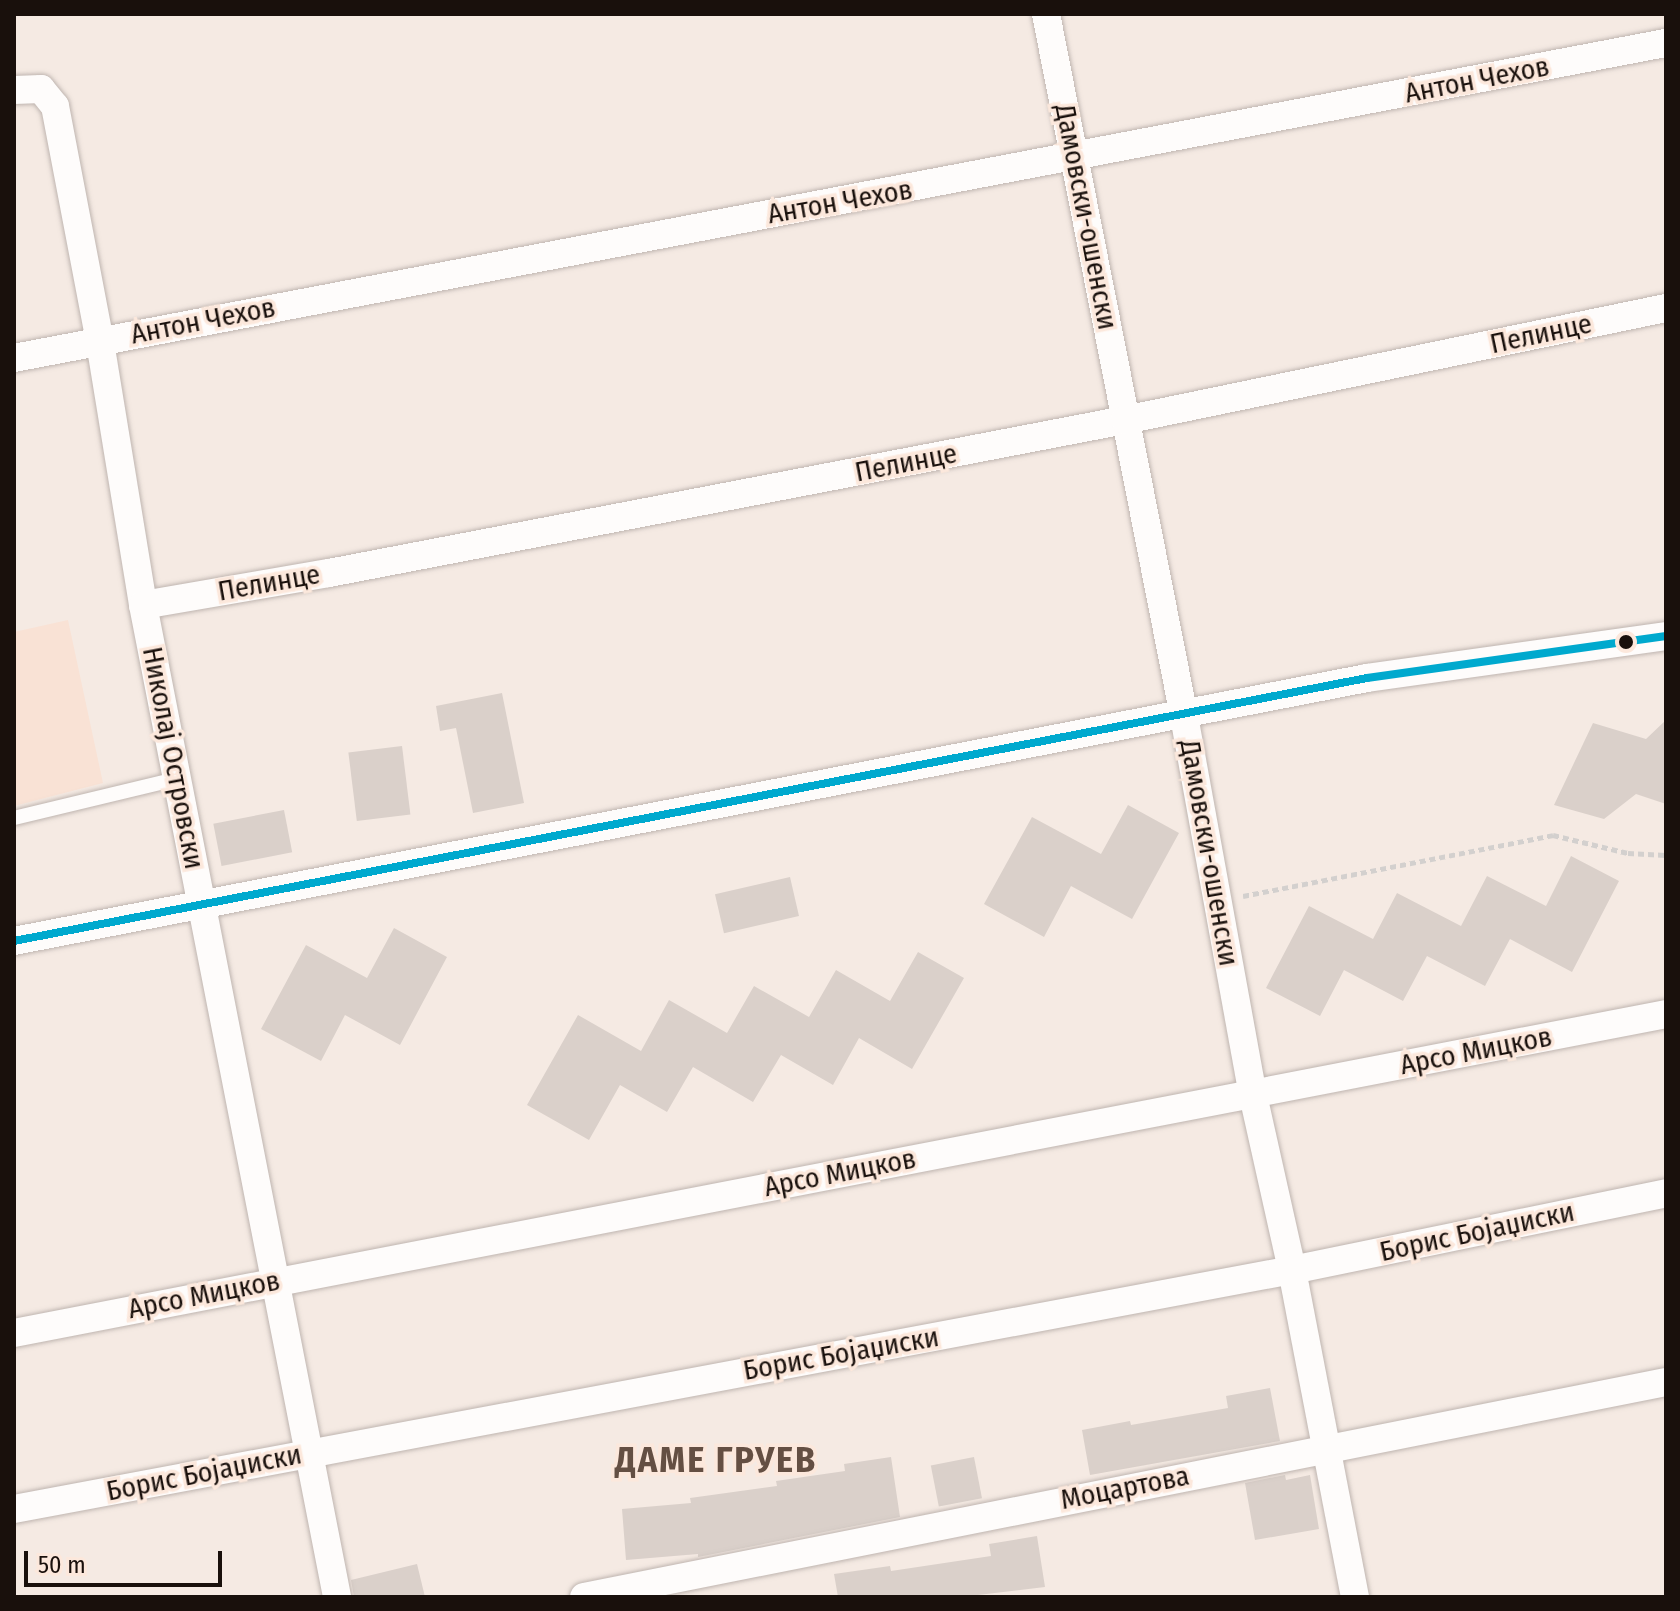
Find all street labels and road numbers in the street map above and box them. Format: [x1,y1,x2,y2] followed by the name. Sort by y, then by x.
[1402,50,1552,110] street label: Антон Чехов
[1048,101,1124,333] street label: Дамовски-ошенски
[765,173,915,231] street label: Антон Чехов
[128,291,278,351] street label: Антон Чехов
[1487,307,1595,361] street label: Пелинце
[852,437,960,489] street label: Пелинце
[215,557,323,609] street label: Пелинце
[135,644,211,872] street label: Николај Островски
[1173,737,1245,969] street label: Дамовски-ошенски
[1397,1020,1555,1082] street label: Арсо Мицков
[761,1142,919,1204] street label: Арсо Мицков
[1377,1195,1577,1269] street label: Борис Бојаџиски
[125,1264,283,1326] street label: Арсо Мицков
[741,1320,941,1388] street label: Борис Бојаџиски
[104,1438,304,1508] street label: Борис Бојаџиски
[1058,1459,1192,1517] street label: Моцартова

